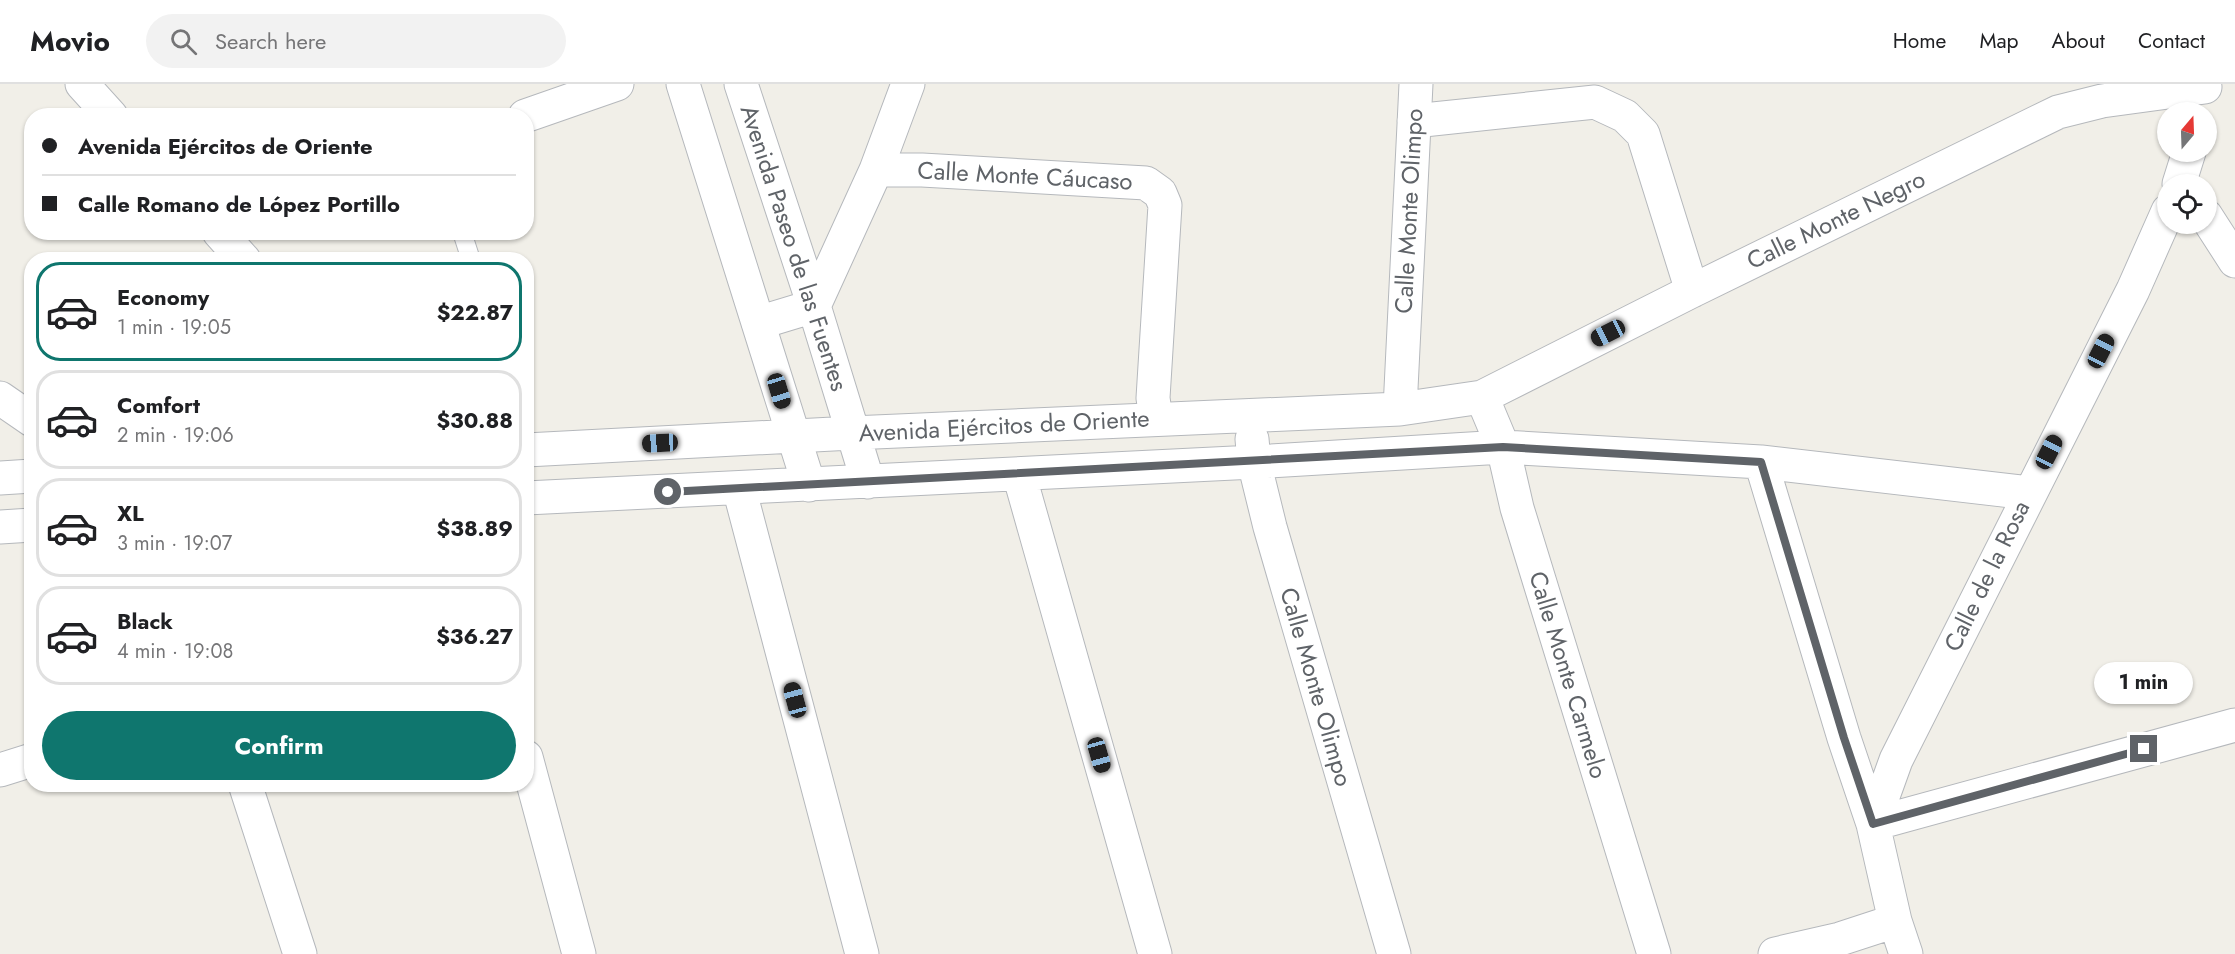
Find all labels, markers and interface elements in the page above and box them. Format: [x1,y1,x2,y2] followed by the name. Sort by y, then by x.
[146,14,566,68] search box
[30,21,110,62] text: Movio
[167,25,200,58] icon: search
[215,25,326,57] text: Search here
[1893,26,1946,56] text: Home
[1979,26,2019,56] text: Map
[2052,26,2105,56] text: About
[2138,26,2205,56] text: Contact
[732,100,857,395] street label: Avenida Paseo de las Fuentes
[2157,102,2217,162] north arrow
[2157,102,2217,234] map controls
[1386,108,1431,314] street label: Calle Monte Olimpo
[78,130,373,162] text: Avenida Ejércitos de Oriente
[916,152,1134,199] street label: Calle Monte Cáucaso
[1741,161,1931,278] street label: Calle Monte Negro
[2157,174,2217,234] button: locate
[78,188,400,220] text: Calle Romano de López Portillo
[117,281,209,313] text: Economy
[45,285,99,339] icon: car
[437,296,513,328] text: $22.87
[117,313,231,342] text: 1 min · 19:05
[1588,317,1628,349] car
[2085,331,2117,371] car
[765,371,793,411] car
[117,389,200,421] text: Comfort
[45,393,99,447] icon: car
[858,400,1150,451] street label: Avenida Ejércitos de Oriente
[436,404,513,436] text: $30.88
[117,421,234,450] text: 2 min · 19:06
[2033,432,2065,472] car
[642,433,678,453] car
[654,478,681,505] route start
[1935,494,2038,657] street label: Calle de la Rosa
[117,497,144,529] text: XL
[45,501,99,555] icon: car
[437,512,513,544] text: $38.89
[117,529,232,558] text: 3 min · 19:07
[1520,567,1617,783] street label: Calle Monte Carmelo
[1271,583,1362,790] street label: Calle Monte Olimpo
[117,605,173,637] text: Black
[45,609,99,663] icon: car
[436,620,513,652] text: $36.27
[117,637,233,666] text: 4 min · 19:08
[2094,662,2194,704] callout: 1 min
[2119,668,2168,697] text: 1 min
[782,680,808,720] car
[42,711,516,780] button: Confirm
[1085,735,1113,775] car
[2130,735,2157,762] route end

